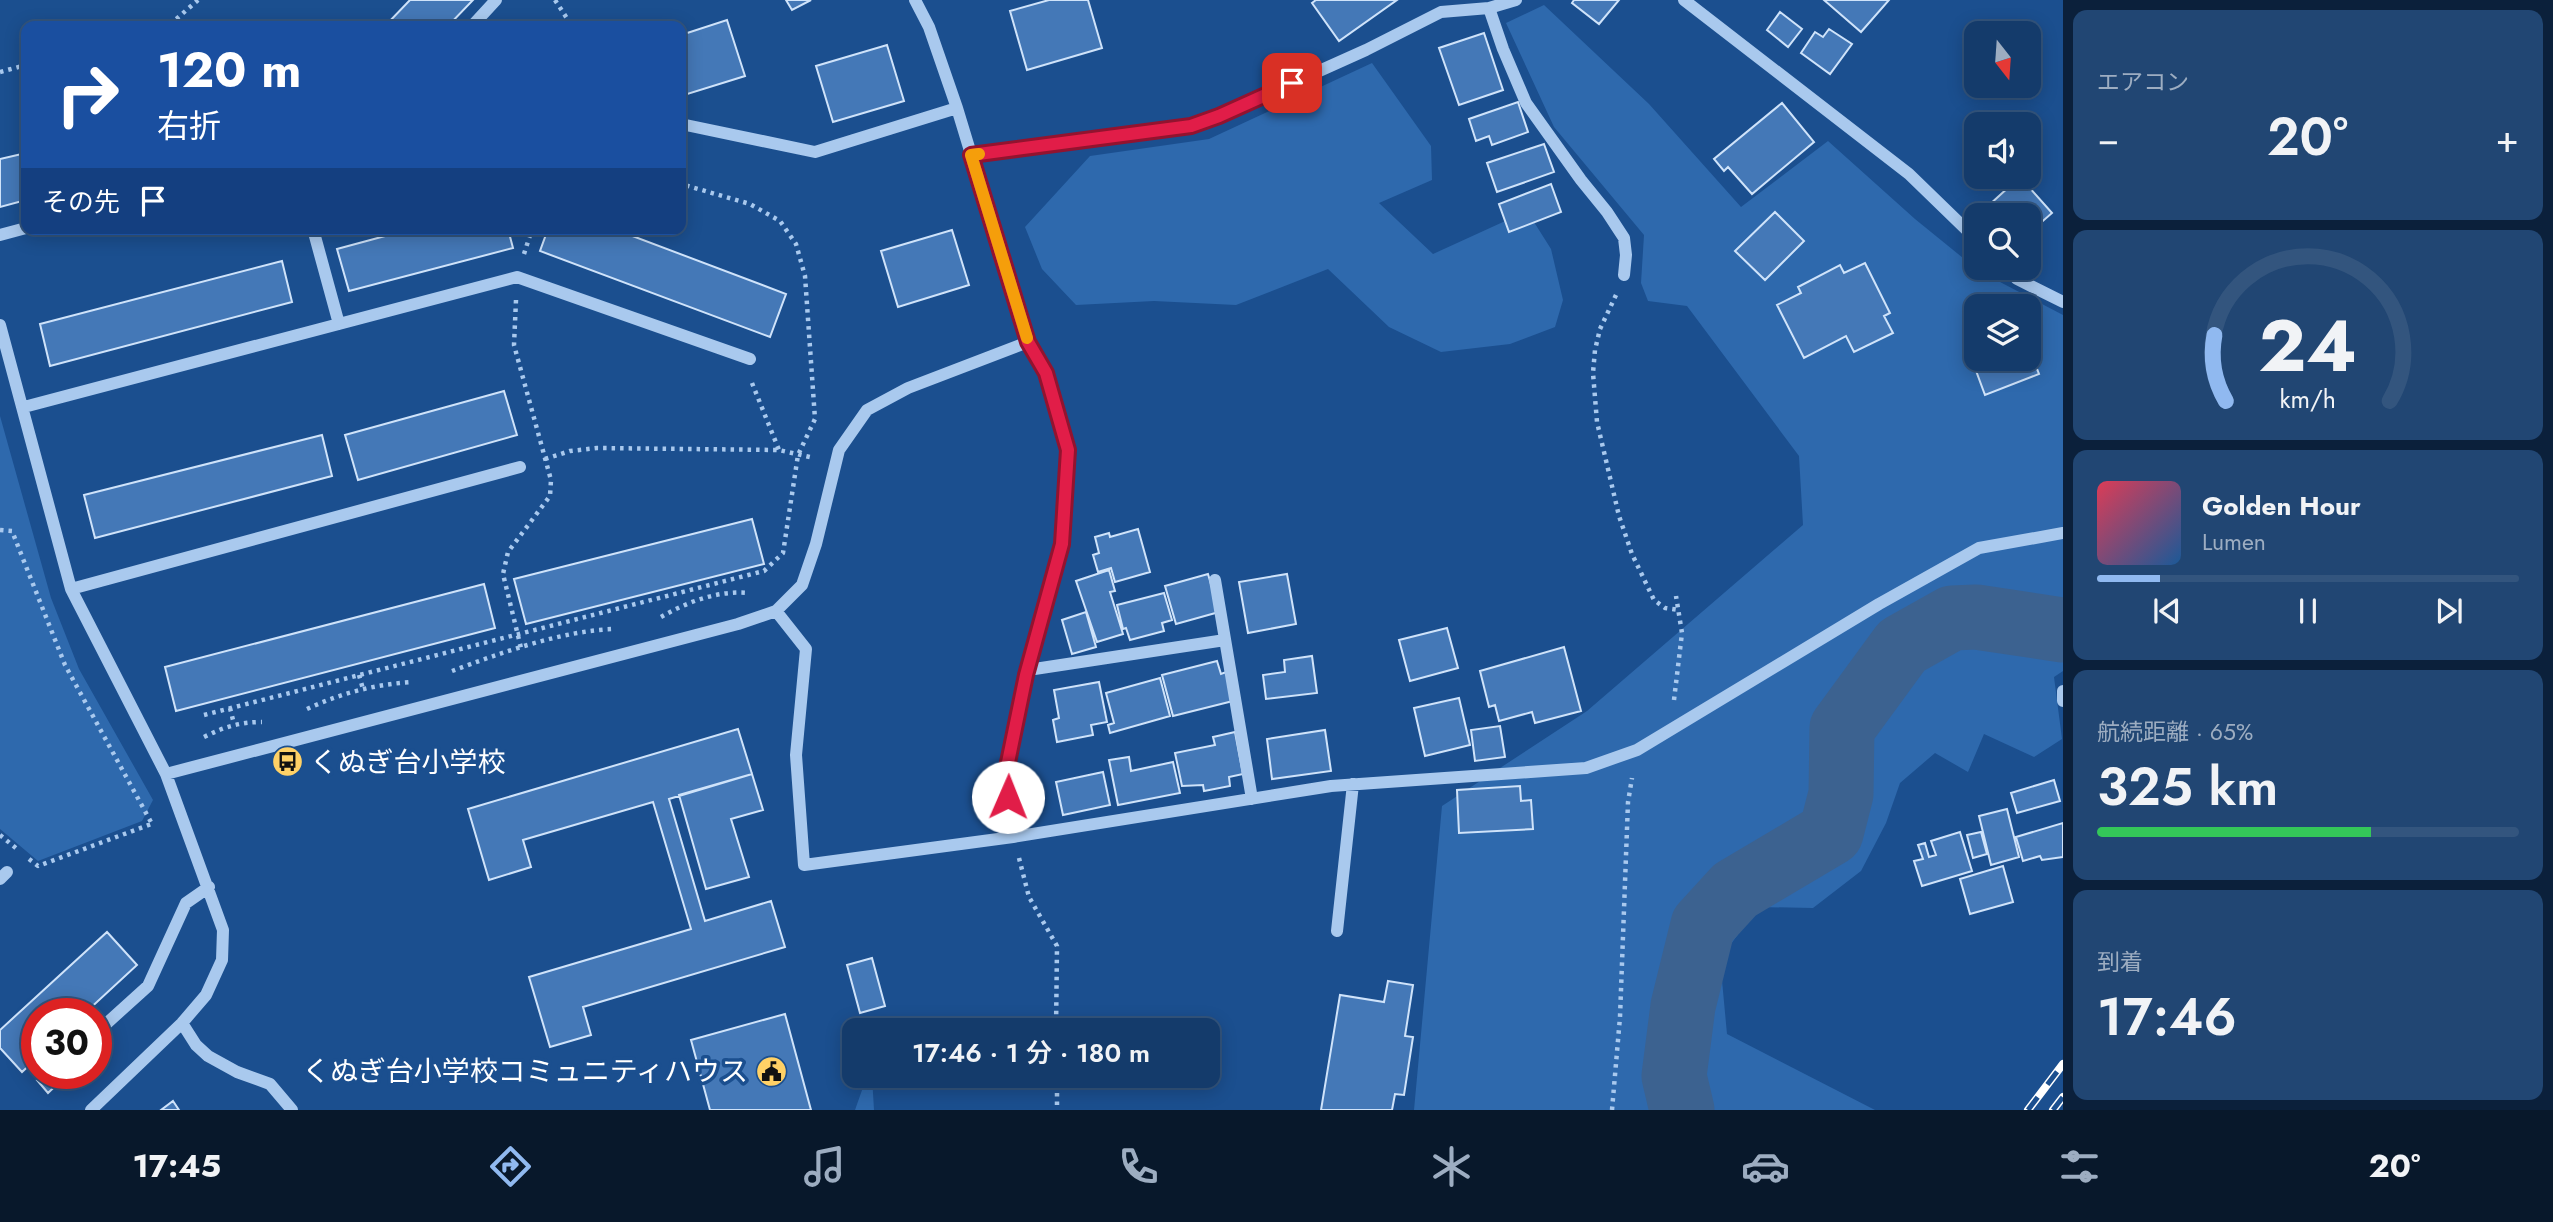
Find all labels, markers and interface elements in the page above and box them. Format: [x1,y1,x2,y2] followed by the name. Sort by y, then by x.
[1964,21,2040,98] north arrow
[1964,21,2041,371] map controls
[157,35,301,105] text: 120 m
[42,49,133,140] icon: right
[1262,53,1322,113] pin
[1273,64,1311,102] icon: arrive
[2097,65,2189,99] text: エアコン
[2267,99,2348,175] text: 20°
[157,103,221,149] text: 右折
[2097,111,2119,166] text: −
[2496,111,2519,166] text: +
[1964,112,2041,189] button: sound
[134,182,172,220] icon: arrive
[42,183,120,221] text: その先
[1964,203,2041,280] button: search
[2259,293,2357,398] text: 24
[1964,294,2041,371] button: layers
[2280,381,2336,417] text: km/h
[2202,487,2361,525] text: Golden Hour
[2202,525,2266,559] text: Lumen
[2148,592,2186,630] icon: previous
[2289,592,2327,630] icon: pause
[2430,592,2468,630] icon: next
[2097,715,2253,749] text: 航続距離 · 65%
[310,742,505,783] place label: くぬぎ台小学校
[270,745,304,779] bus stop icon: くぬぎ台小学校
[2097,749,2278,825] text: 325 km
[971,760,1045,834] position arrow
[2097,945,2143,979] text: 到着
[2097,979,2237,1055] text: 17:46
[21,998,112,1089] speed limit sign: 30
[912,1034,1150,1072] text: 17:46 · 1 分 · 180 m
[302,1051,748,1092] place label: くぬぎ台小学校コミュニティハウス
[754,1054,788,1088] public building icon: くぬぎ台小学校コミュニティハウス
[486,1142,535,1191] icon: directions
[800,1142,849,1191] icon: music
[1114,1142,1163,1191] icon: phone
[1427,1142,1476,1191] icon: climate
[1741,1142,1790,1191] icon: car
[2055,1142,2104,1191] icon: filters
[132,1143,221,1189] text: 17:45
[2369,1143,2421,1189] text: 20°

